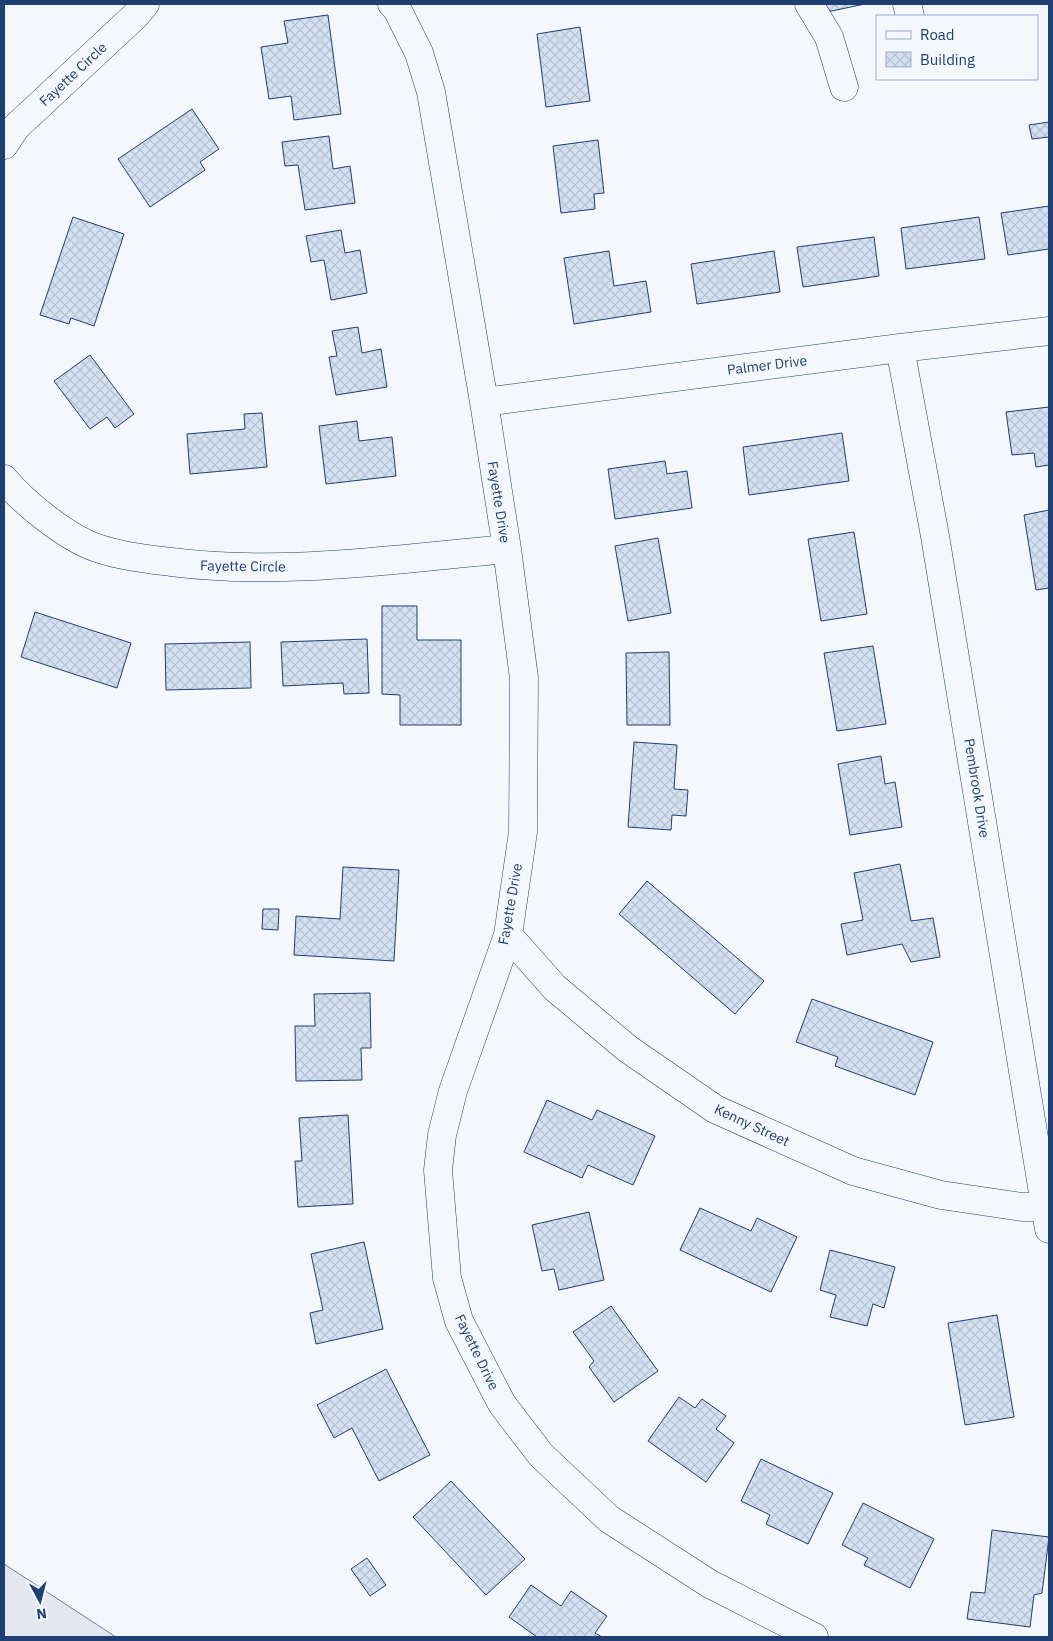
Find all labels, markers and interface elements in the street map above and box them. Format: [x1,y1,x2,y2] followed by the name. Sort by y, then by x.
[876,15,1038,80] legend
[920,25,955,44] text: Road
[36,38,111,110] street label: Fayette Circle
[920,50,975,69] text: Building
[726,351,808,379] street label: Palmer Drive
[484,460,514,544] street label: Fayette Drive
[200,556,286,576] street label: Fayette Circle
[960,737,994,839] street label: Pembrook Drive
[494,862,526,946] street label: Fayette Drive
[712,1100,792,1150] street label: Kenny Street
[451,1311,503,1393] street label: Fayette Drive
[15,1576,65,1626] north arrow
[35,1604,48,1623] text: N

